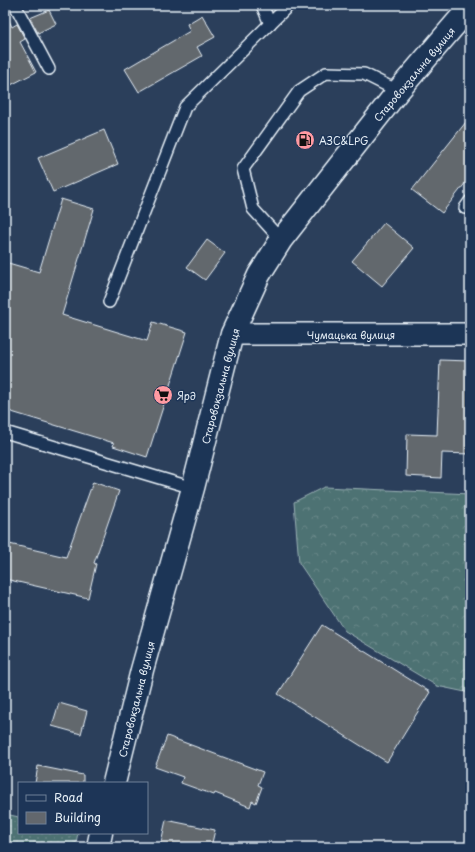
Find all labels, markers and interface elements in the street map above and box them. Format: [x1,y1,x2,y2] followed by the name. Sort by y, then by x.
[370,23,458,125] street label: Старовокзальна вулиця
[294,129,316,151] fuel station icon: АЗС&LPG
[319,133,368,148] place label: АЗС&LPG
[197,326,243,446] street label: Старовокзальна вулиця
[307,327,395,342] street label: Чумацька вулиця
[152,384,174,406] supermarket icon: Ярд
[177,388,196,403] place label: Ярд
[114,639,158,759] street label: Старовокзальна вулиця
[18,782,148,834] legend
[54,788,83,806] text: Road
[54,808,101,826] text: Building

